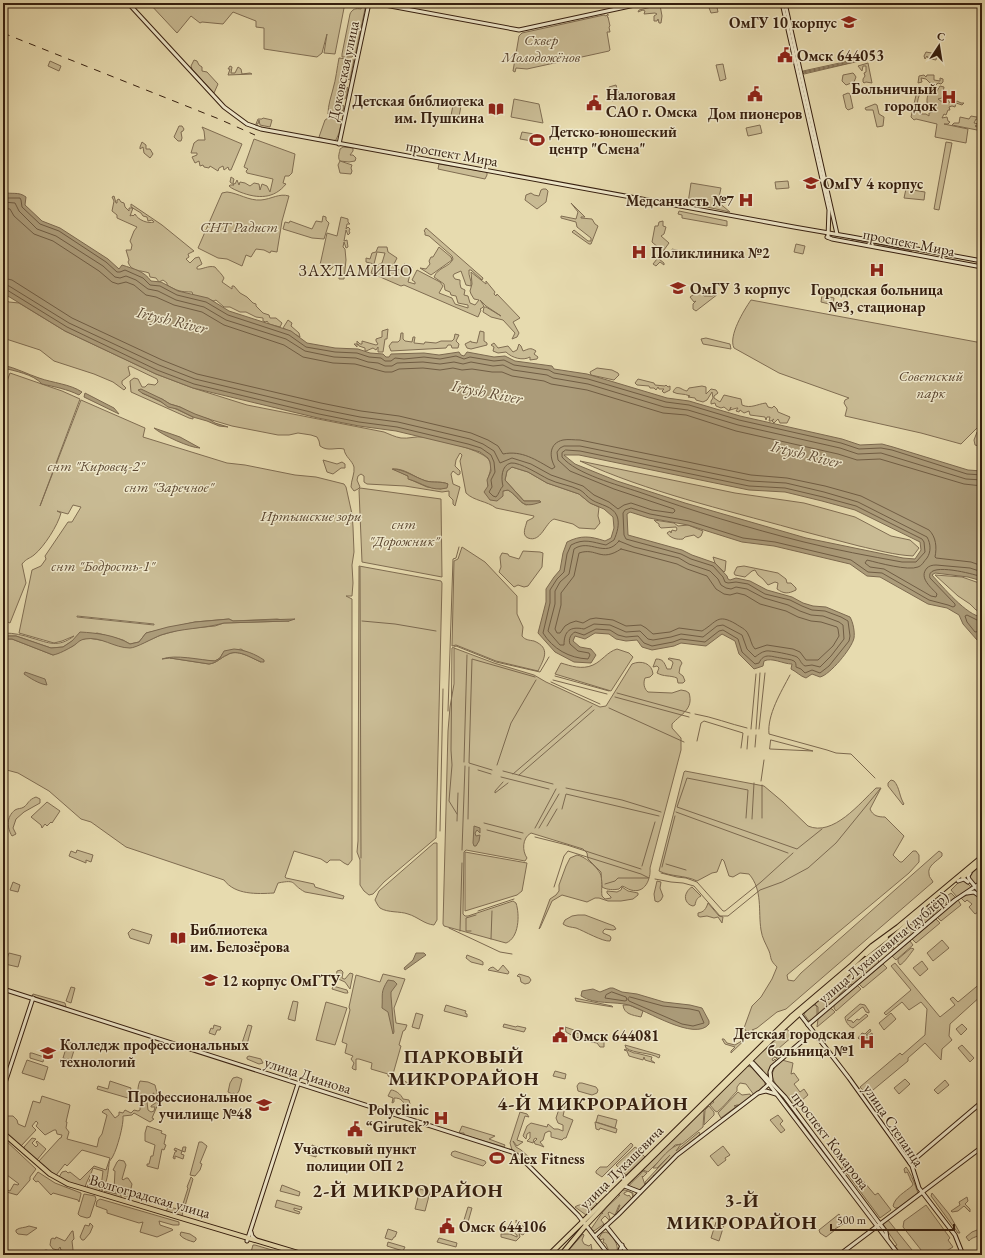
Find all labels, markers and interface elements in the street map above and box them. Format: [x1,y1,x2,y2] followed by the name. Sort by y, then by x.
[729,13,837,32] place label: ОмГУ 10 корпус
[840,13,858,31] school or university icon: ОмГУ 10 корпус
[323,19,363,123] street label: Доковская улица
[919,26,959,66] north arrow
[936,29,947,44] text: С
[500,30,581,66] park label: Сквер Молодожёнов
[776,46,794,64] public building icon: Омск 644053
[797,46,884,65] place label: Омск 644053
[851,79,938,115] place label: Больничный городок
[606,85,698,121] place label: Налоговая САО г. Омска
[746,85,764,103] public building icon: Дом пионеров
[940,88,958,106] hospital icon: Больничный городок
[352,91,484,127] place label: Детская библиотека им. Пушкина
[585,94,603,112] public building icon: Налоговая САО г. Омска
[487,100,505,118] library icon: Детская библиотека им. Пушкина
[708,104,802,123] place label: Дом пионеров
[549,122,677,158] place label: Детско-юношеский центр "Смена"
[528,131,546,149] sports icon: Детско-юношеский центр "Смена"
[404,136,500,170] street label: проспект Мира
[802,174,820,192] school or university icon: ОмГУ 4 корпус
[823,174,923,193] place label: ОмГУ 4 корпус
[626,191,734,210] place label: Медсанчасть №7
[737,191,755,209] hospital icon: Медсанчасть №7
[200,217,278,236] park label: СНТ Радист
[861,224,957,260] street label: проспект Мира
[630,243,648,261] hospital icon: Поликлиника №2
[651,243,770,262] place label: Поликлиника №2
[299,260,413,281] district label: ЗАХЛАМИНО
[868,261,886,279] hospital icon: Городская больница №3, стационар
[669,279,687,297] school or university icon: ОмГУ 3 корпус
[690,279,790,298] place label: ОмГУ 3 корпус
[811,280,944,316] place label: Городская больница №3, стационар
[134,301,210,339] water label: Irtysh River
[899,366,964,402] park label: Советский парк
[449,375,525,409] water label: Irtysh River
[768,435,844,473] water label: Irtysh River
[48,456,146,475] park label: снт "Кировец-2"
[124,477,216,496] park label: снт "Заречное"
[259,506,362,525] park label: Иртышские зори
[369,514,441,550] park label: снт "Дорожник"
[51,556,157,575] park label: снт "Бодрость-1"
[814,887,952,1007] street label: улица Лукашевича (дублёр)
[190,920,290,956] place label: Библиотека им. Белозёрова
[169,929,187,947] library icon: Библиотека им. Белозёрова
[201,971,219,989] school or university icon: 12 корпус ОмГТУ
[222,971,341,990] place label: 12 корпус ОмГТУ
[733,1024,855,1060] place label: Детская городская больница №1
[551,1026,569,1044] public building icon: Омск 644081
[572,1026,659,1045] place label: Омск 644081
[858,1033,876,1051] hospital icon: Детская городская больница №1
[60,1035,249,1071] place label: Колледж профессиональных технологий
[39,1044,57,1062] school or university icon: Колледж профессиональных технологий
[388,1044,540,1091] district label: ПАРКОВЫЙ МИКРОРАЙОН
[262,1052,354,1098] street label: улица Дианова
[859,1080,929,1170] street label: улица Степанца
[128,1087,252,1123] place label: Профессиональное училище №48
[788,1087,874,1193] street label: проспект Комарова
[497,1091,689,1116] district label: 4-Й МИКРОРАЙОН
[255,1096,273,1114] school or university icon: Профессиональное училище №48
[366,1100,429,1136] place label: Polyclinic “Girutek”
[432,1109,450,1127] hospital icon: Polyclinic “Girutek”
[346,1120,364,1138] public building icon: Участковый пункт полиции ОП 2
[575,1121,667,1213] street label: улица Лукашевича
[293,1139,416,1175] place label: Участковый пункт полиции ОП 2
[488,1149,506,1167] sports icon: Alex Fitness
[508,1149,585,1168] place label: Alex Fitness
[87,1170,213,1222] street label: Волгоградская улица
[312,1178,504,1203] district label: 2-Й МИКРОРАЙОН
[666,1188,818,1235] district label: 3-Й МИКРОРАЙОН
[831,1206,954,1232] scale bar
[837,1212,867,1228] text: 500 m
[438,1217,456,1235] public building icon: Омск 644106
[459,1217,546,1236] place label: Омск 644106

